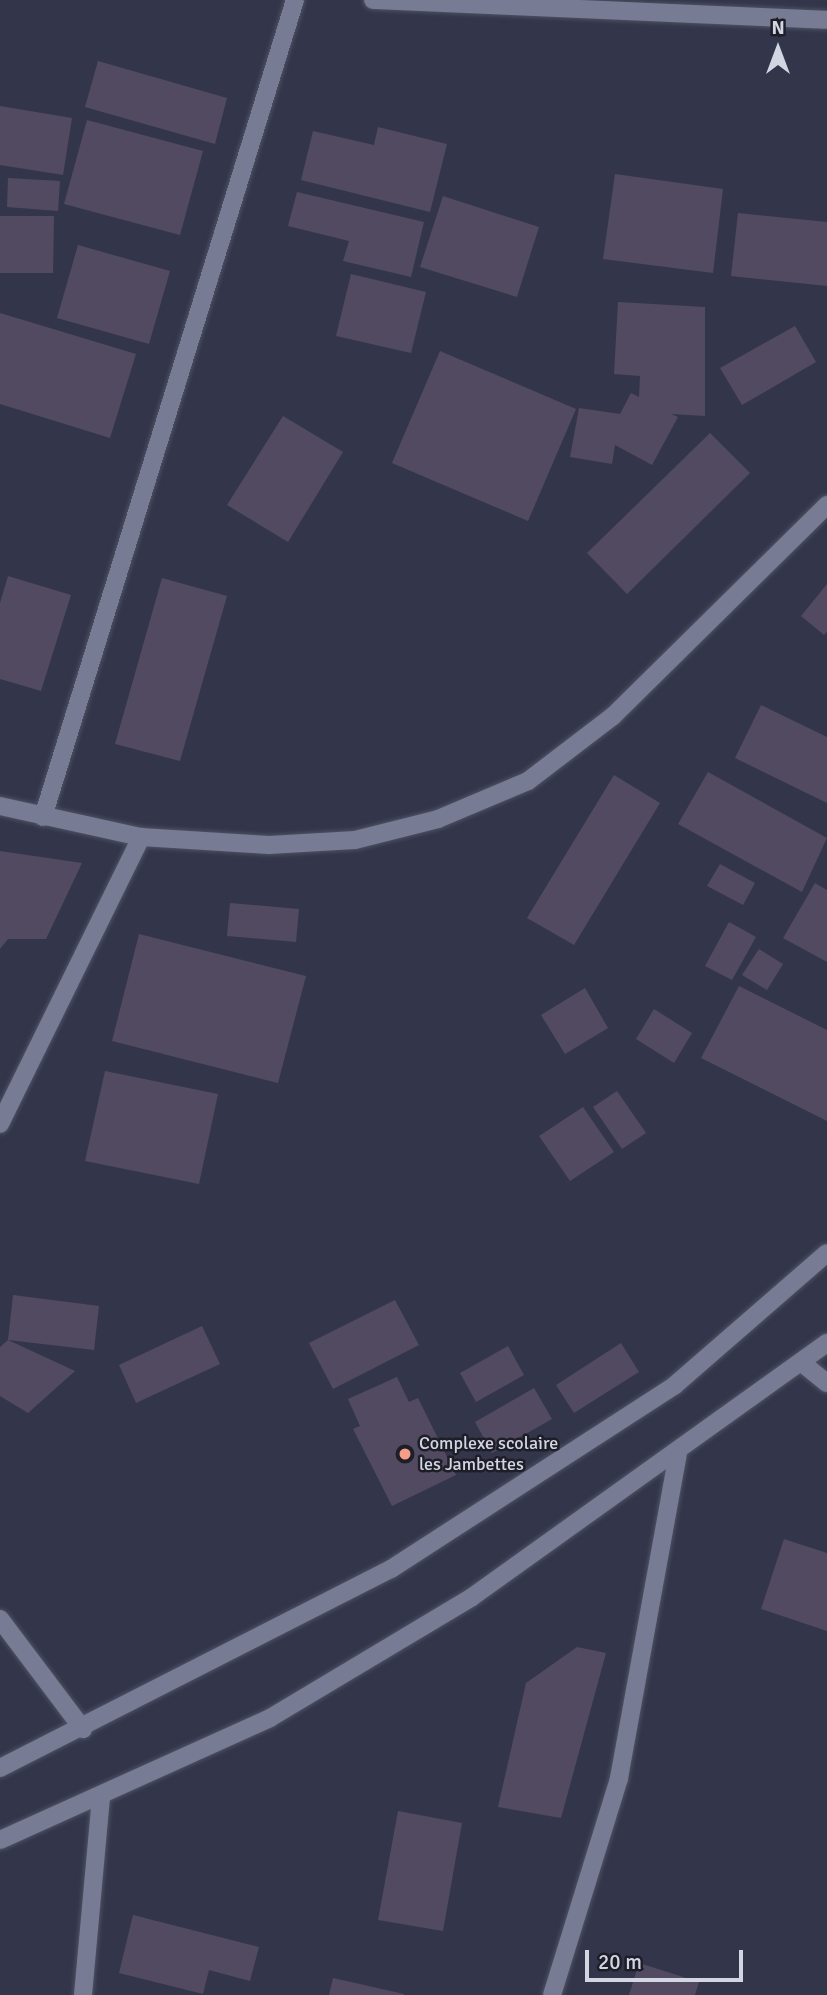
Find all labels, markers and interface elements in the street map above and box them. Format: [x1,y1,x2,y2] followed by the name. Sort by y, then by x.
[743,14,813,84] north arrow
[771,16,785,40] text: N
[419,1433,558,1476] place label: Complexe scolaire les Jambettes
[397,1446,413,1462] marker: Complexe scolaire les Jambettes
[589,1936,746,1980] scale bar
[598,1949,642,1975] text: 20 m

